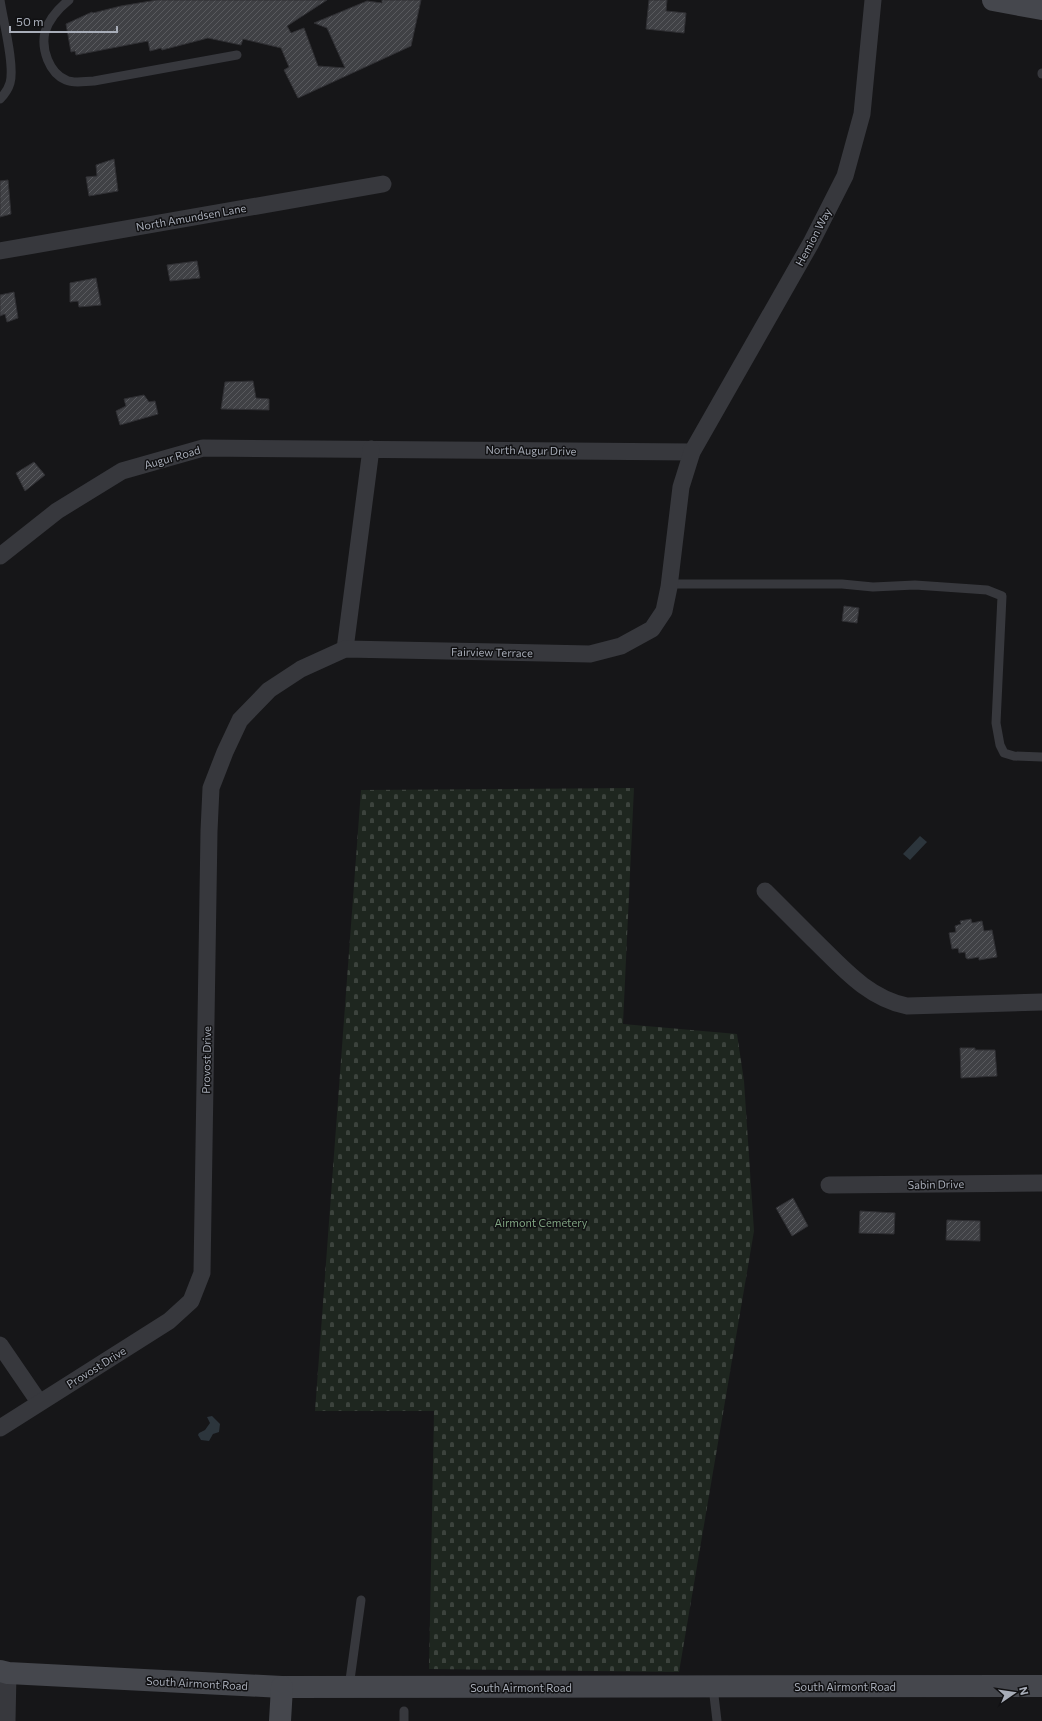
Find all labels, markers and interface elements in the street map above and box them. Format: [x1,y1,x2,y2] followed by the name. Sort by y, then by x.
[10,8,117,34] scale bar
[16,14,44,28] text: 50 m
[135,201,247,233] street label: North Amundsen Lane
[792,206,834,268] street label: Hemion Way
[142,443,202,471] street label: Augur Road
[485,443,577,457] street label: North Augur Drive
[451,645,533,659] street label: Fairview Terrace
[199,1026,213,1094] street label: Provost Drive
[908,1177,965,1191] street label: Sabin Drive
[495,1216,588,1229] park label: Airmont Cemetery
[64,1343,128,1390] street label: Provost Drive
[994,1673,1034,1713] north arrow
[146,1674,248,1692] street label: South Airmont Road
[794,1680,896,1693] street label: South Airmont Road
[470,1681,572,1694] street label: South Airmont Road
[1017,1685,1031,1696] text: N

